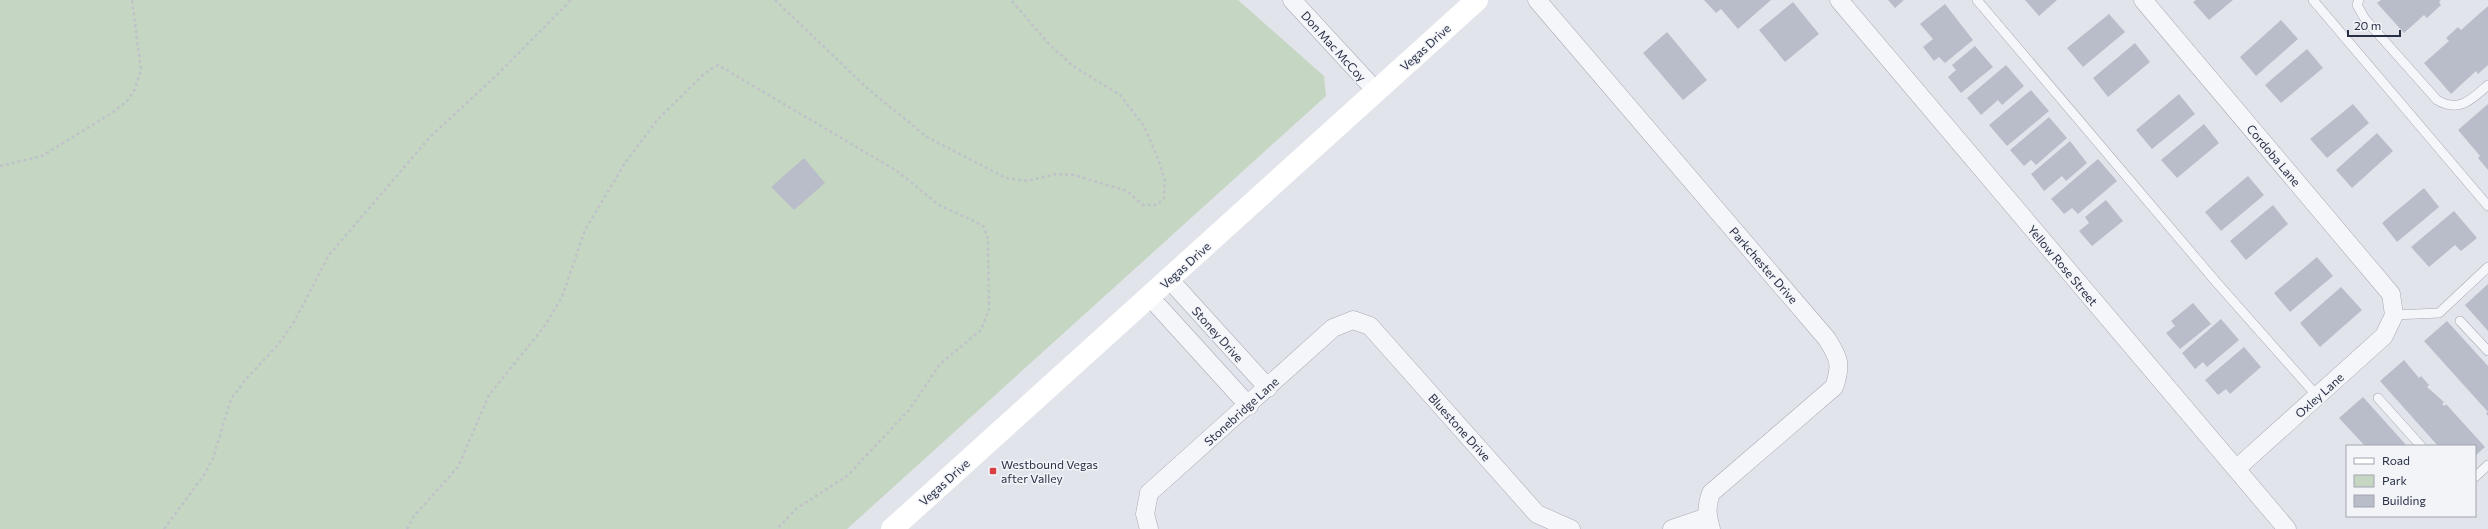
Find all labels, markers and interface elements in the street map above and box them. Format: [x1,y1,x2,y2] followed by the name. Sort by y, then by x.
[1299,8,1369,84] street label: Don Mac McCoy
[2348,12,2400,38] scale bar
[2354,18,2381,32] text: 20 m
[1397,21,1453,73] street label: Vegas Drive
[2244,121,2304,189] street label: Cordoba Lane
[2025,222,2101,308] street label: Yellow Rose Street
[1727,224,1801,306] street label: Parkchester Drive
[1157,239,1213,291] street label: Vegas Drive
[1190,303,1246,365] street label: Stoney Drive
[2292,370,2346,420] street label: Oxley Lane
[1201,374,1281,448] street label: Stonebridge Lane
[1426,390,1494,464] street label: Bluestone Drive
[2346,445,2476,517] legend
[2382,453,2410,467] text: Road
[916,456,972,508] street label: Vegas Drive
[1001,457,1098,485] place label: Westbound Vegas after Valley
[988,466,998,476] marker: Westbound Vegas after Valley
[2382,473,2408,487] text: Park
[2382,493,2426,507] text: Building

